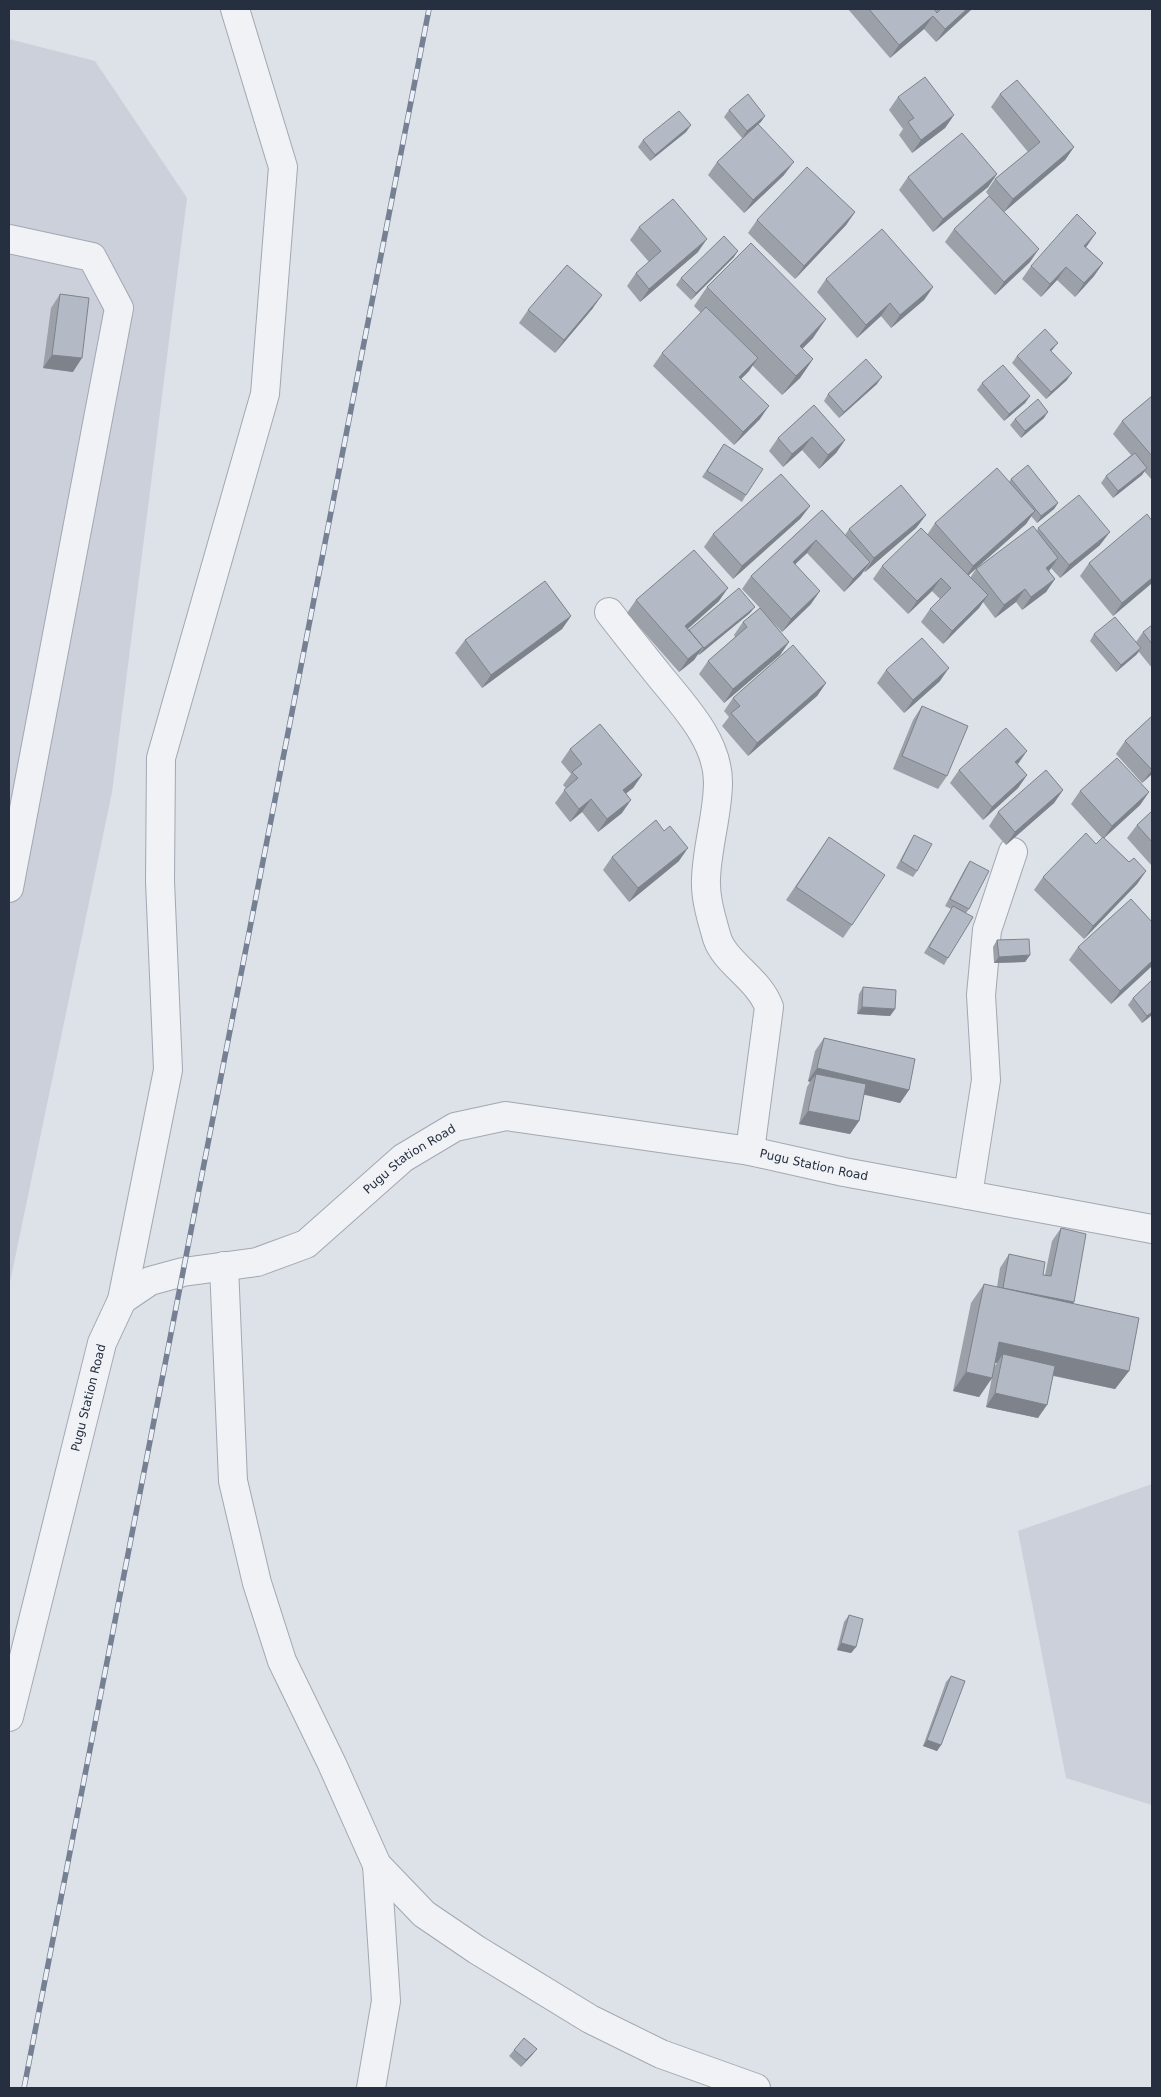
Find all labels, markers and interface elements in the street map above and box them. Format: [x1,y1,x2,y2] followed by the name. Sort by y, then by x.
[361,1121,458,1197] street label: Pugu Station Road
[758,1146,869,1183] street label: Pugu Station Road
[68,1342,109,1453] street label: Pugu Station Road

